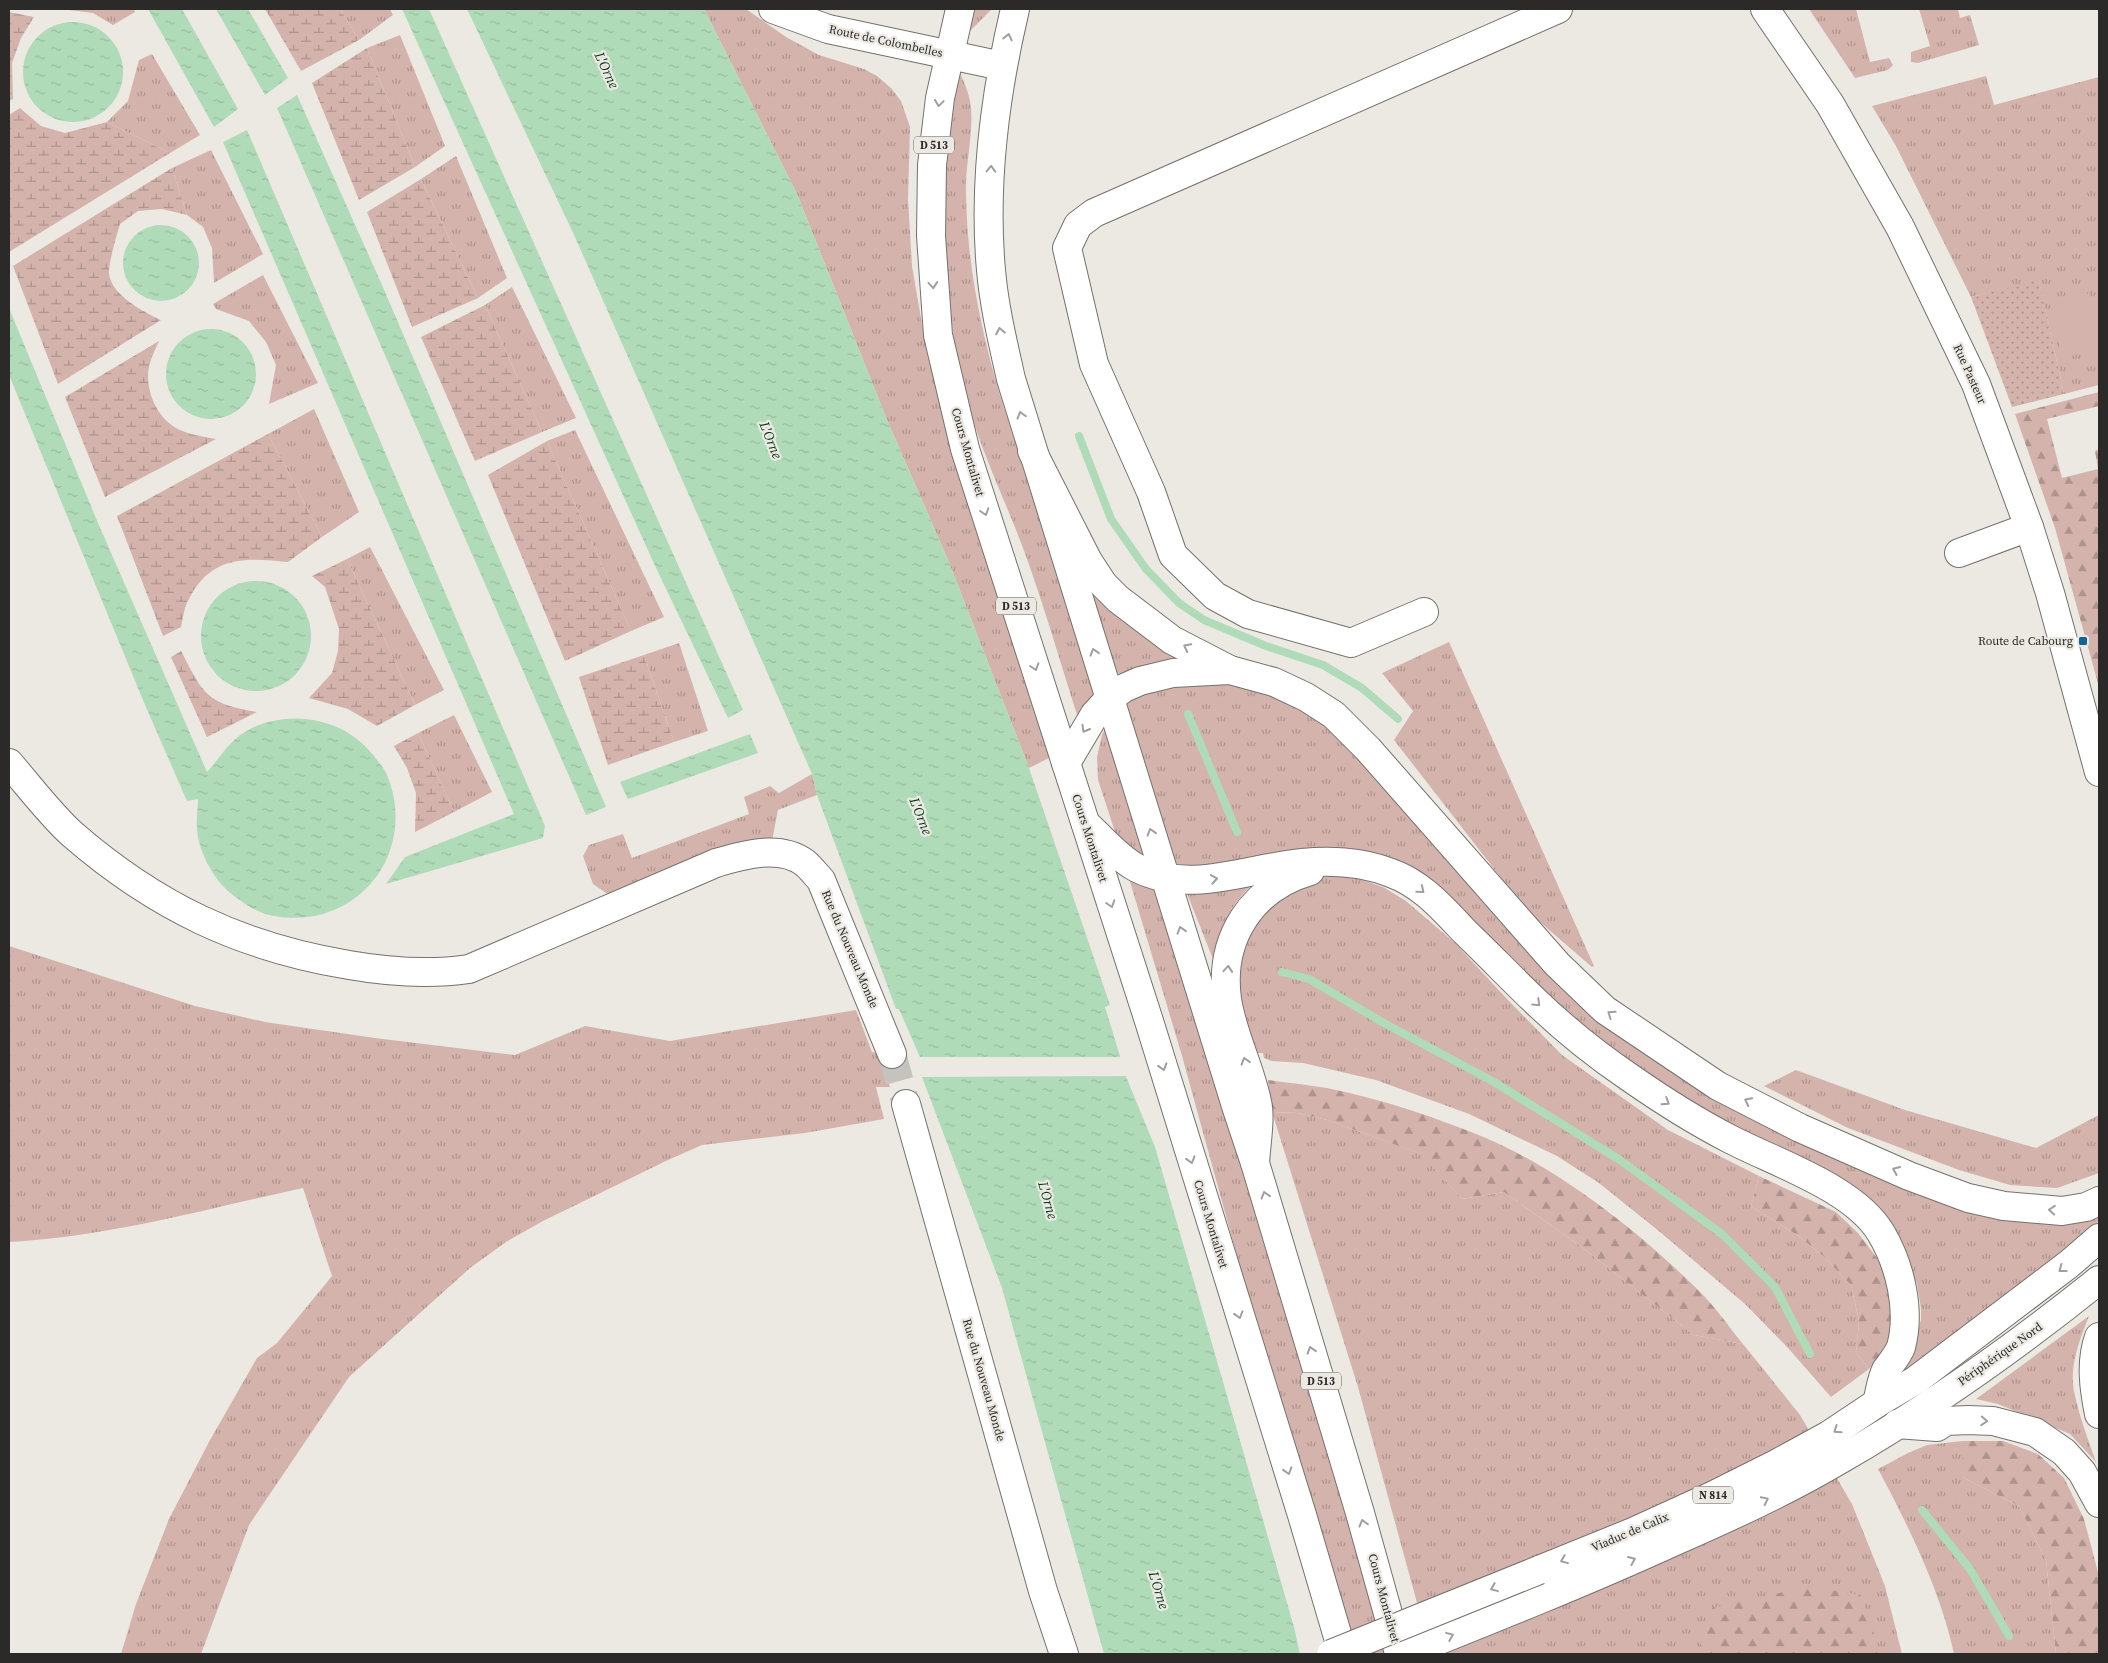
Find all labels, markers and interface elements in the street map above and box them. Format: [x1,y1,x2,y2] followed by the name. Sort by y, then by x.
[828,21,944,61] street label: Route de Colombelles
[1002,33,1013,42] one-way arrow
[589,47,624,92] water label: L'Orne
[934,99,945,107] one-way arrow
[914,136,954,154] road number: D 513
[985,165,996,173] one-way arrow
[928,281,939,289] one-way arrow
[996,326,1006,335] one-way arrow
[1950,342,1990,406] street label: Rue Pasteur
[948,406,988,498] street label: Cours Montalivet
[1017,411,1027,420] one-way arrow
[754,418,788,462] water label: L'Orne
[980,508,990,516] one-way arrow
[996,598,1036,614] road number: D 513
[1978,633,2073,649] place label: Route de Cabourg
[2077,635,2089,647] marker: Route de Cabourg
[1183,643,1192,653] one-way arrow
[1090,648,1100,657] one-way arrow
[1030,662,1040,671] one-way arrow
[1082,724,1092,733] one-way arrow
[1068,792,1112,884] street label: Cours Montalivet
[904,794,938,838] water label: L'Orne
[1146,829,1156,837] one-way arrow
[1210,874,1218,884] one-way arrow
[1416,884,1425,893] one-way arrow
[818,887,882,1011] street label: Rue du Nouveau Monde
[1106,899,1116,908] one-way arrow
[1177,926,1187,934] one-way arrow
[1222,965,1233,973] one-way arrow
[1532,997,1541,1006] one-way arrow
[1608,1011,1617,1020] one-way arrow
[1240,1057,1250,1065] one-way arrow
[1157,1063,1167,1071] one-way arrow
[1660,1096,1670,1105] one-way arrow
[1745,1097,1754,1107] one-way arrow
[1185,1156,1195,1164] one-way arrow
[1892,1165,1901,1176] one-way arrow
[1033,1178,1063,1222] water label: L'Orne
[1190,1178,1232,1270] street label: Cours Montalivet
[1260,1191,1270,1199] one-way arrow
[2048,1205,2056,1216] one-way arrow
[2059,1264,2068,1272] one-way arrow
[1234,1311,1244,1319] one-way arrow
[959,1317,1009,1443] street label: Rue du Nouveau Monde
[1955,1319,2046,1389] street label: Périphérique Nord
[1307,1347,1317,1355] one-way arrow
[1301,1372,1341,1390] road number: D 513
[1980,1415,1988,1426] one-way arrow
[1833,1424,1842,1433] one-way arrow
[1282,1466,1292,1474] one-way arrow
[1693,1486,1733,1504] road number: N 814
[1759,1496,1768,1506] one-way arrow
[1589,1508,1672,1555] street label: Viaduc de Calix
[1358,1518,1369,1527] one-way arrow
[1364,1552,1404,1644] street label: Cours Montalivet
[1560,1554,1569,1564] one-way arrow
[1628,1556,1636,1566] one-way arrow
[1144,1568,1174,1612] water label: L'Orne
[1490,1582,1499,1593] one-way arrow
[1445,1632,1454,1642] one-way arrow

